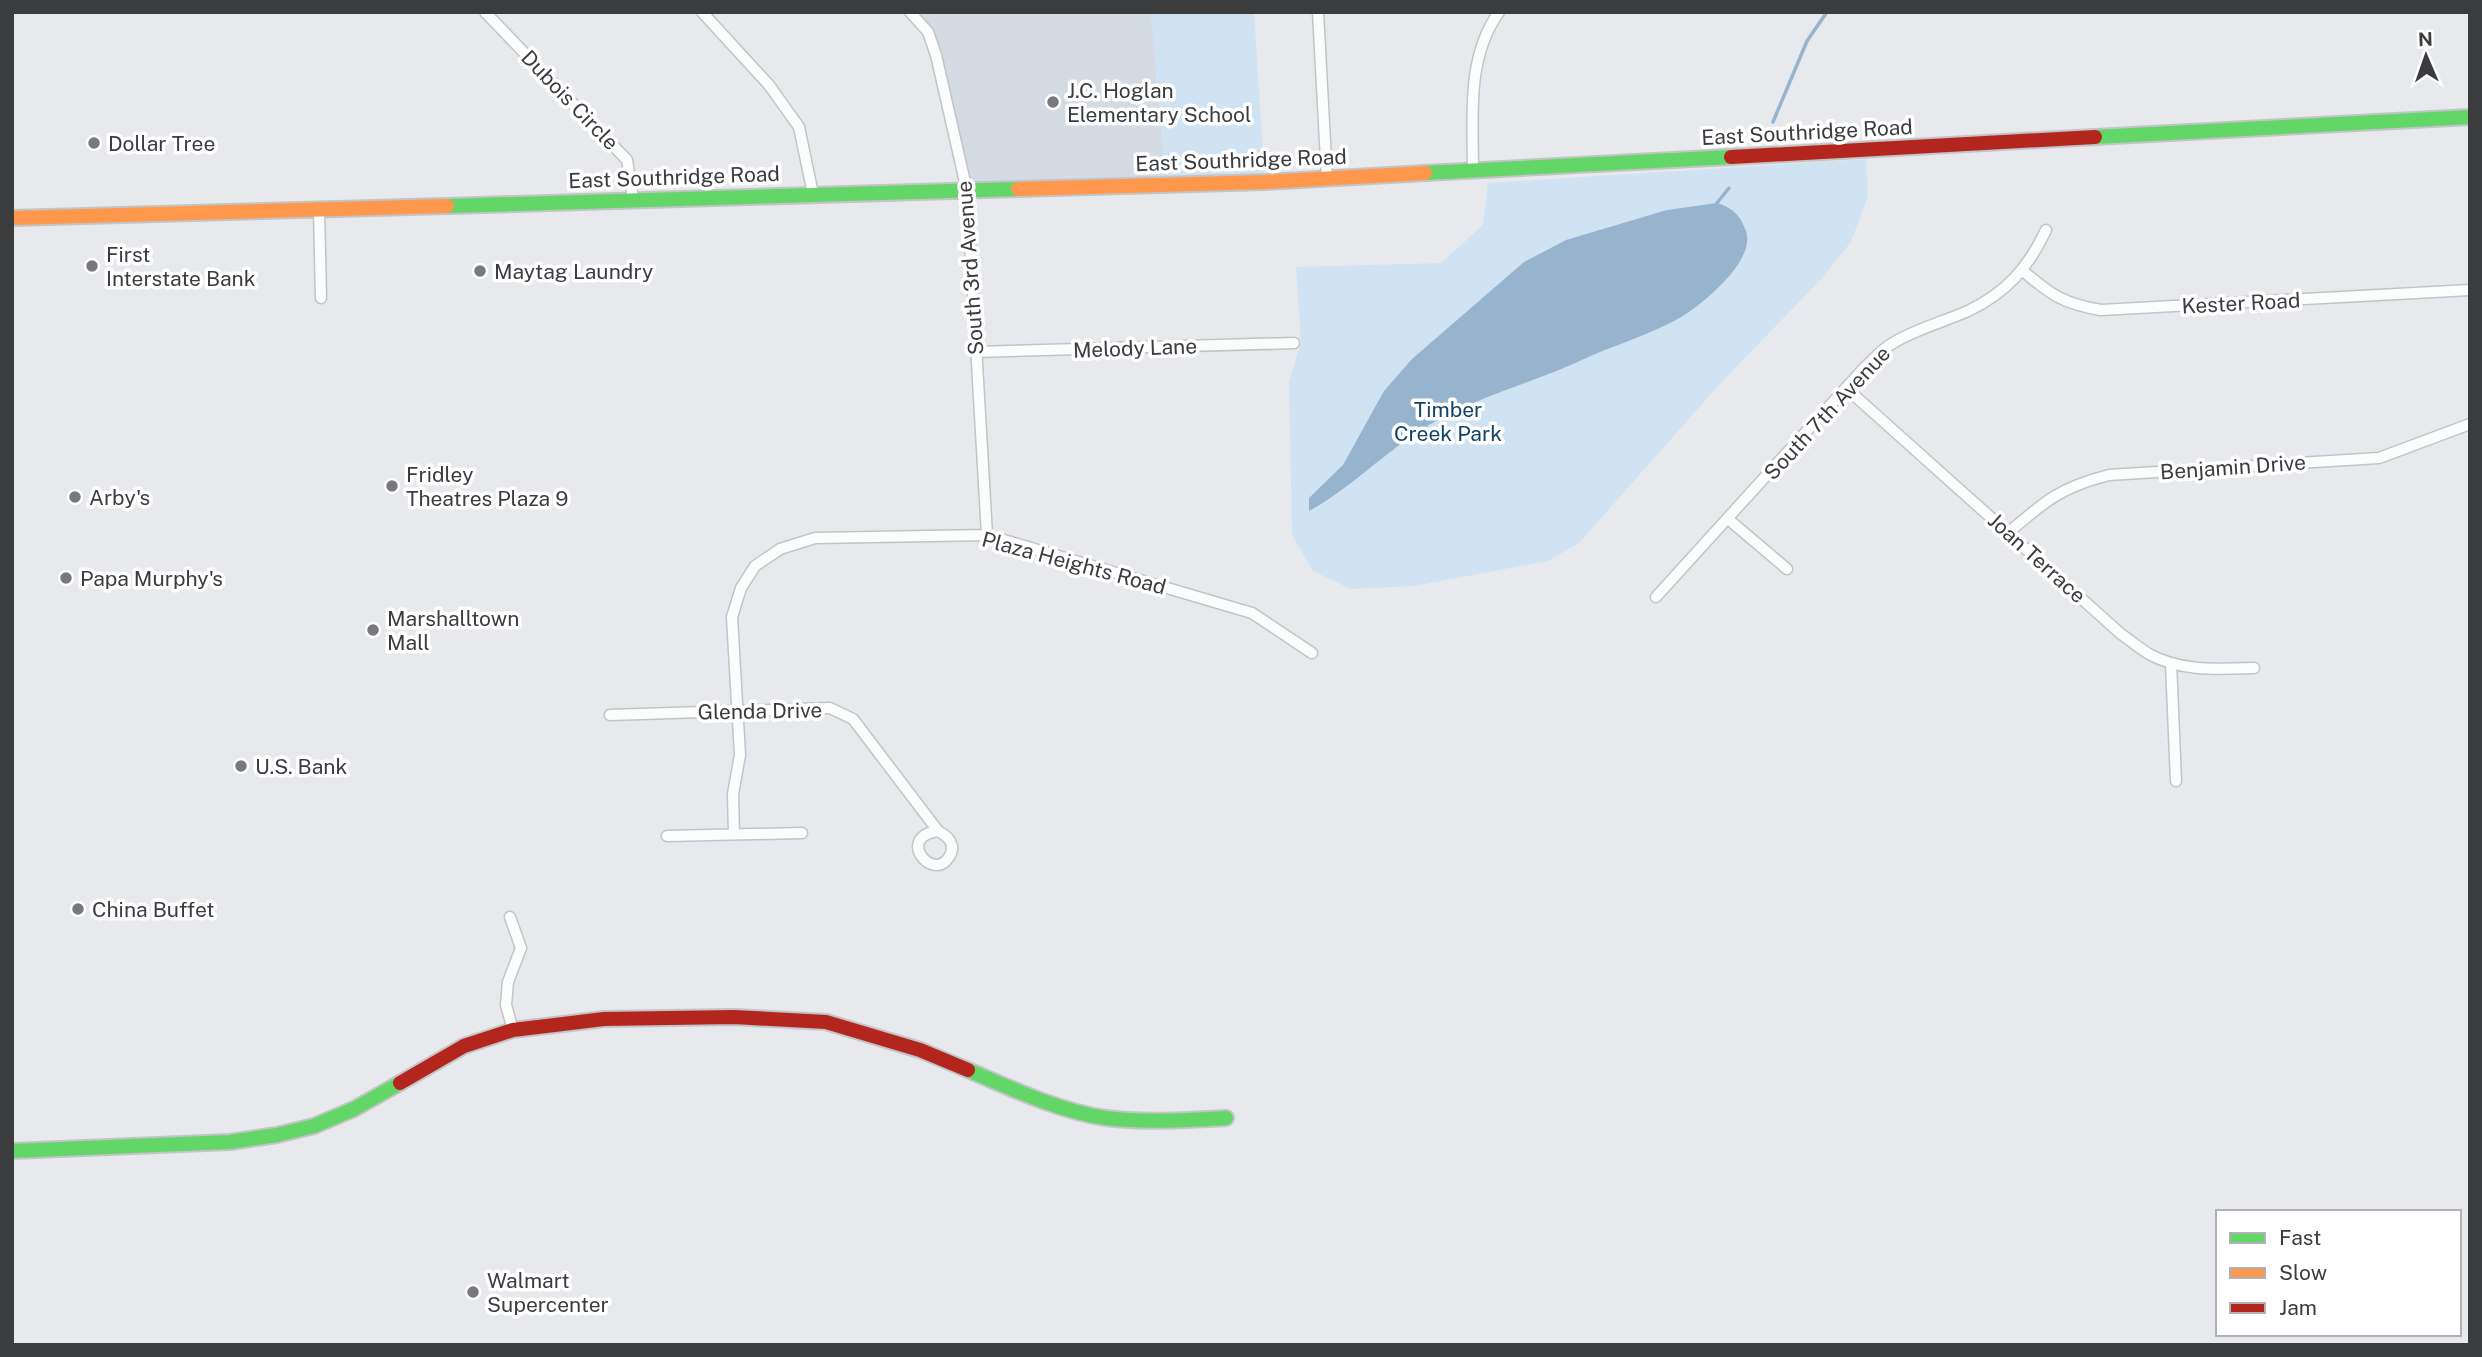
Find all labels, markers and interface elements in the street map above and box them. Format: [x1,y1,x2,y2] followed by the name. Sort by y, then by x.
[2391,21,2461,91] north arrow
[2418,28,2433,50] text: N
[516,45,624,155] street label: Dubois Circle
[1067,78,1251,127] place label: J.C. Hoglan Elementary School
[1045,94,1061,110] marker: J.C. Hoglan Elementary School
[1701,114,1913,150] street label: East Southridge Road
[108,131,215,156] place label: Dollar Tree
[86,135,102,151] marker: Dollar Tree
[1135,144,1347,176] street label: East Southridge Road
[568,161,780,193] street label: East Southridge Road
[951,180,989,356] street label: South 3rd Avenue
[106,242,256,291] place label: First Interstate Bank
[84,258,100,274] marker: First Interstate Bank
[494,259,653,284] place label: Maytag Laundry
[472,263,488,279] marker: Maytag Laundry
[2181,287,2301,319] street label: Kester Road
[1072,333,1198,363] street label: Melody Lane
[1759,341,1895,485] street label: South 7th Avenue
[1394,397,1502,446] park label: Timber Creek Park
[2159,449,2307,485] street label: Benjamin Drive
[406,462,568,511] place label: Fridley Theatres Plaza 9
[384,478,400,494] marker: Fridley Theatres Plaza 9
[89,485,150,510] place label: Arby's
[67,489,83,505] marker: Arby's
[1983,508,2091,608] street label: Joan Terrace
[979,526,1169,600] street label: Plaza Heights Road
[80,566,223,591] place label: Papa Murphy's
[58,570,74,586] marker: Papa Murphy's
[387,606,519,655] place label: Marshalltown Mall
[365,622,381,638] marker: Marshalltown Mall
[697,697,823,725] street label: Glenda Drive
[255,754,347,779] place label: U.S. Bank
[233,758,249,774] marker: U.S. Bank
[92,897,215,922] place label: China Buffet
[70,901,86,917] marker: China Buffet
[2216,1210,2461,1336] legend
[2279,1225,2321,1250] text: Fast
[2279,1260,2327,1285] text: Slow
[487,1268,609,1317] place label: Walmart Supercenter
[465,1284,481,1300] marker: Walmart Supercenter
[2279,1295,2317,1320] text: Jam

